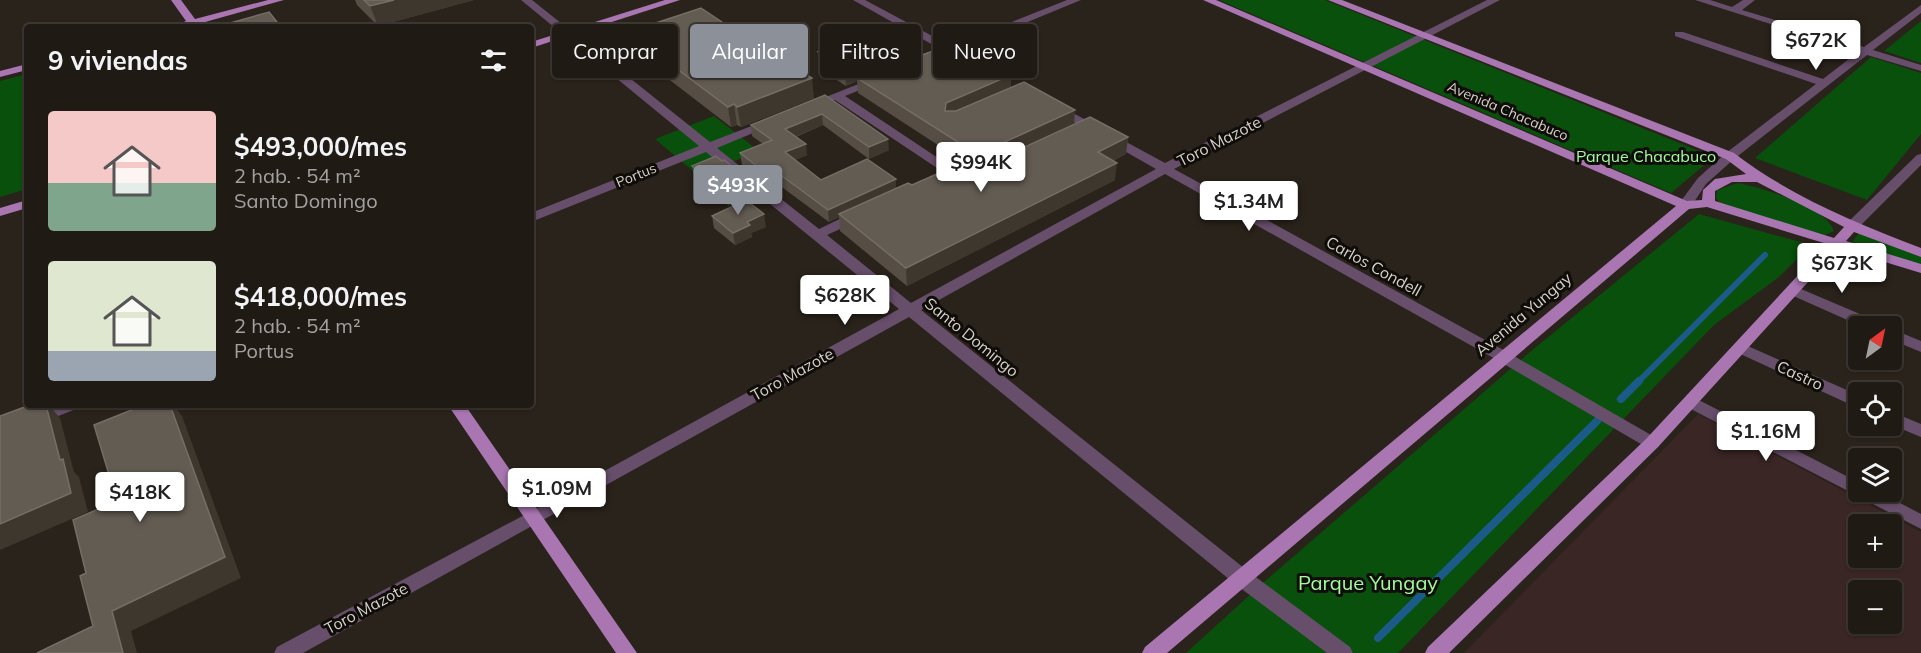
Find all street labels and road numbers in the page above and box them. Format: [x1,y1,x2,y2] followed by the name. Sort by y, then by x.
[1445,77,1571,145] street label: Avenida Chacabuco
[1174,111,1264,171] street label: Toro Mazote
[613,159,659,191] street label: Portus
[1323,232,1425,300] street label: Carlos Condell
[1471,268,1576,360] street label: Avenida Yungay
[921,293,1023,381] street label: Santo Domingo
[747,343,837,405] street label: Toro Mazote
[1774,356,1826,394] street label: Castro
[321,578,411,638] street label: Toro Mazote

